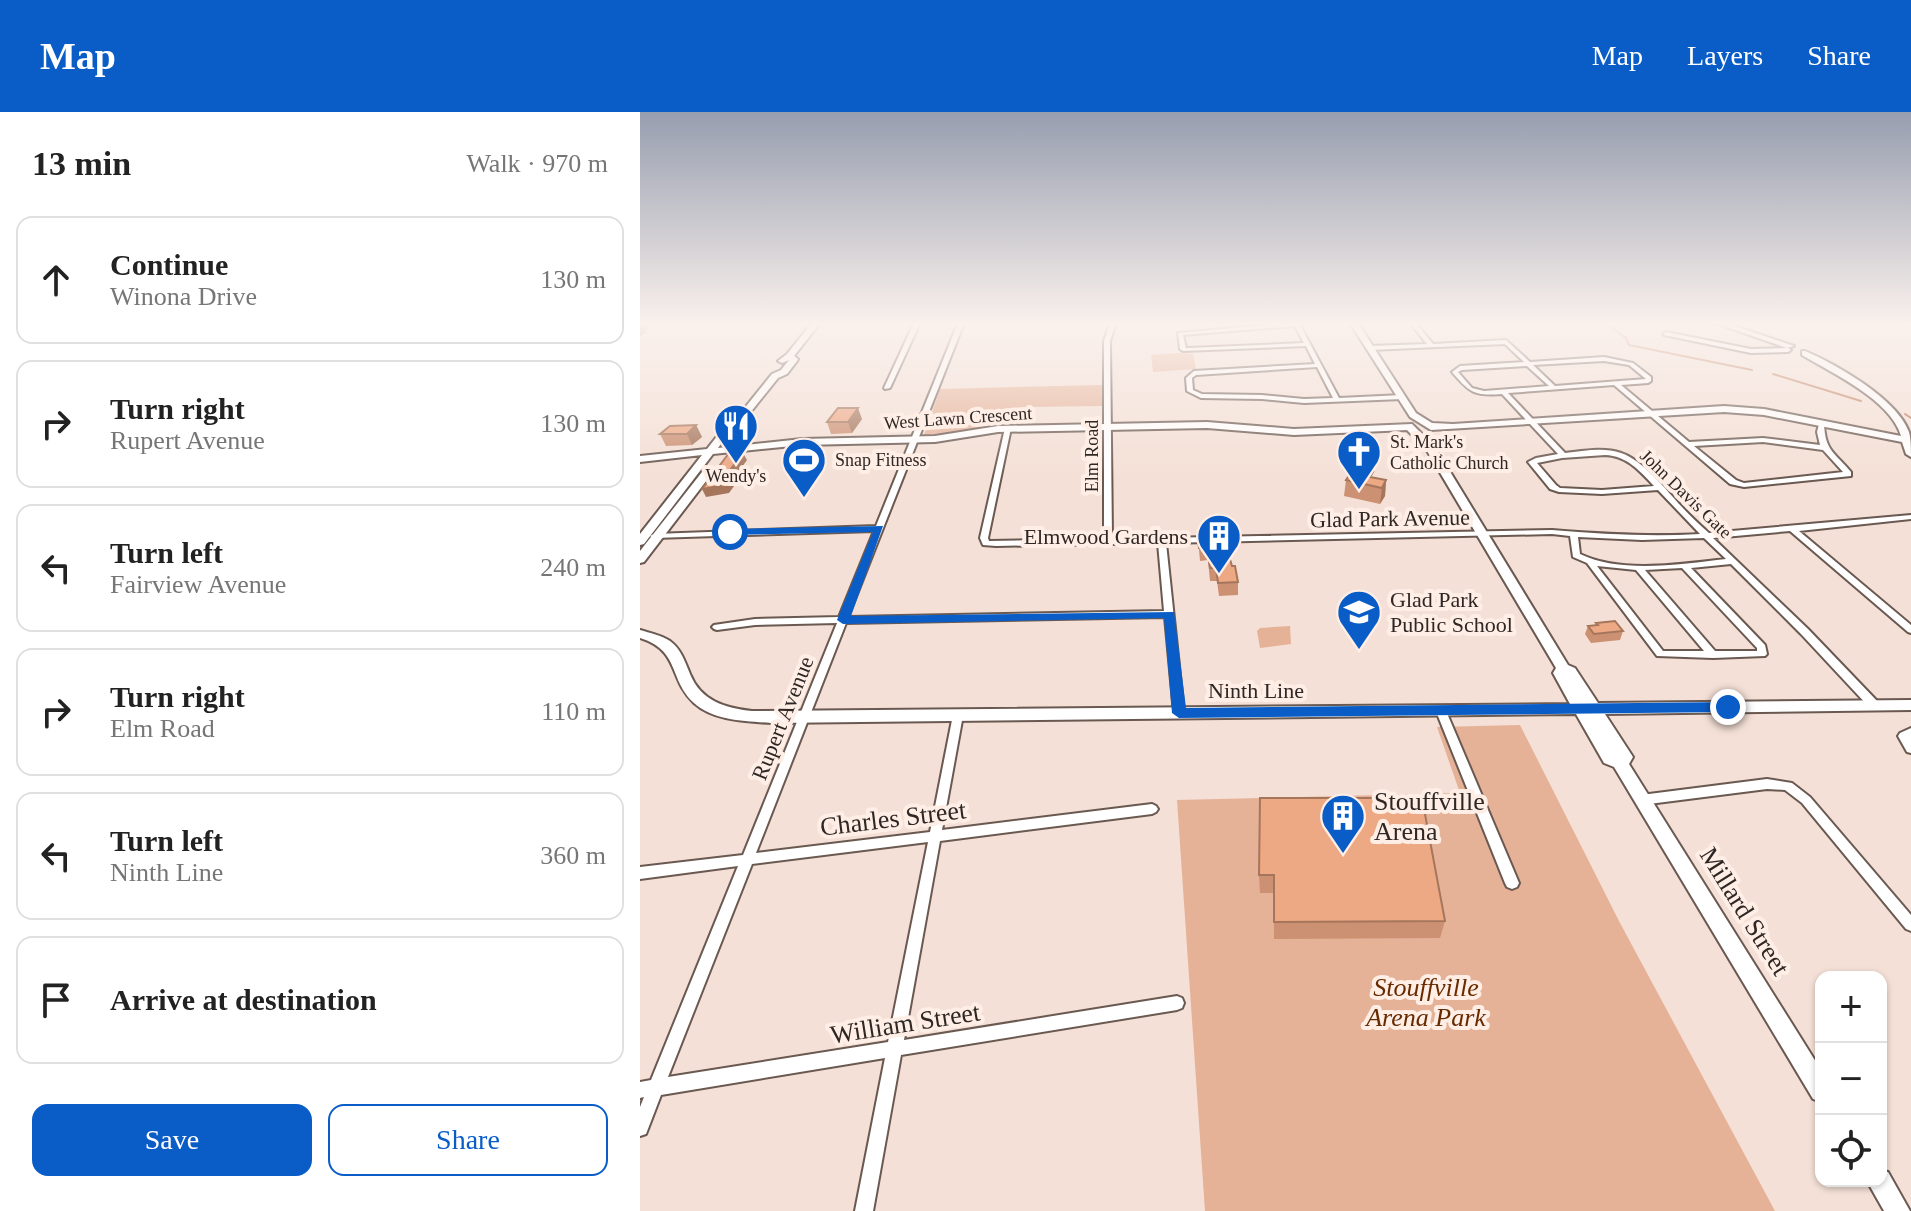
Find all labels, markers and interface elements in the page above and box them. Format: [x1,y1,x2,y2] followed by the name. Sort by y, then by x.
[40,35,116,77] text: Map
[1592,40,1643,71] text: Map
[1687,40,1763,71] text: Layers
[1807,40,1871,71] text: Share
[32,145,131,182] text: 13 min
[466,149,608,178] text: Walk · 970 m
[110,248,228,281] text: Continue
[34,258,78,302] icon: ahead
[540,265,606,294] text: 130 m
[110,282,257,311] text: Winona Drive
[110,392,245,425] text: Turn right
[34,402,78,446] icon: right
[712,402,760,465] restaurant icon: Wendy's
[883,403,1033,433] street label: West Lawn Crescent
[540,409,606,438] text: 130 m
[1082,420,1102,492] street label: Elm Road
[110,426,265,455] text: Rupert Avenue
[1335,428,1383,491] church icon: St. Mark's Catholic Church
[1390,432,1508,473] place label: St. Mark's Catholic Church
[780,436,828,499] sports icon: Snap Fitness
[1636,445,1736,543] street label: John Davis Gate
[835,450,927,470] place label: Snap Fitness
[706,466,766,486] place label: Wendy's
[1310,505,1470,532] street label: Glad Park Avenue
[1195,512,1243,575] building icon: Elmwood Gardens
[712,514,748,550] route start
[1024,524,1188,549] place label: Elmwood Gardens
[110,536,223,569] text: Turn left
[34,546,78,590] icon: left
[540,553,606,582] text: 240 m
[110,570,286,599] text: Fairview Avenue
[1390,587,1513,637] place label: Glad Park Public School
[1335,588,1383,651] school or university icon: Glad Park Public School
[746,653,819,784] street label: Rupert Avenue
[1208,678,1304,703] street label: Ninth Line
[110,680,245,713] text: Turn right
[1710,689,1746,725] route end
[34,690,78,734] icon: right
[541,697,606,726] text: 110 m
[110,714,215,743] text: Elm Road
[1374,787,1485,846] place label: Stouffville Arena
[1319,792,1367,855] building icon: Stouffville Arena
[819,795,968,842] street label: Charles Street
[110,824,223,857] text: Turn left
[34,834,78,878] icon: left
[540,841,606,870] text: 360 m
[1694,842,1796,981] street label: Millard Street
[110,858,223,887] text: Ninth Line
[1815,971,1887,1187] map controls
[1815,971,1887,1043] button: +
[1364,973,1486,1032] park label: Stouffville Arena Park
[34,978,78,1022] icon: arrive
[110,983,377,1016] text: Arrive at destination
[828,997,983,1050] street label: William Street
[1815,1043,1887,1115] button: −
[32,1104,312,1176] button: Save
[328,1104,608,1176] button: Share
[1815,1115,1887,1187] button: locate

